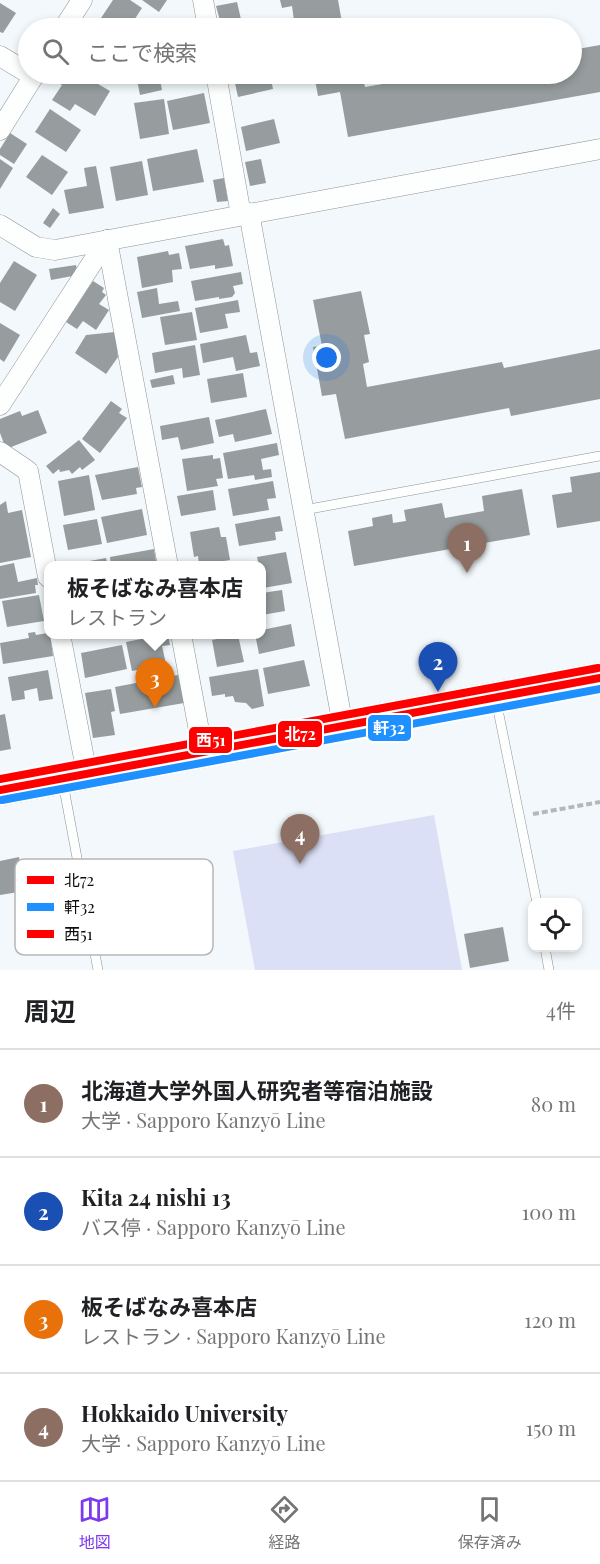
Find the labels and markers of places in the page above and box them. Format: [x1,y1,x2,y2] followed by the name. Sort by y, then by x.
[448,524,486,573] pin: 1
[418,642,458,692] pin: 2
[136,658,174,708] pin: 3
[280,814,320,864] pin: 4

